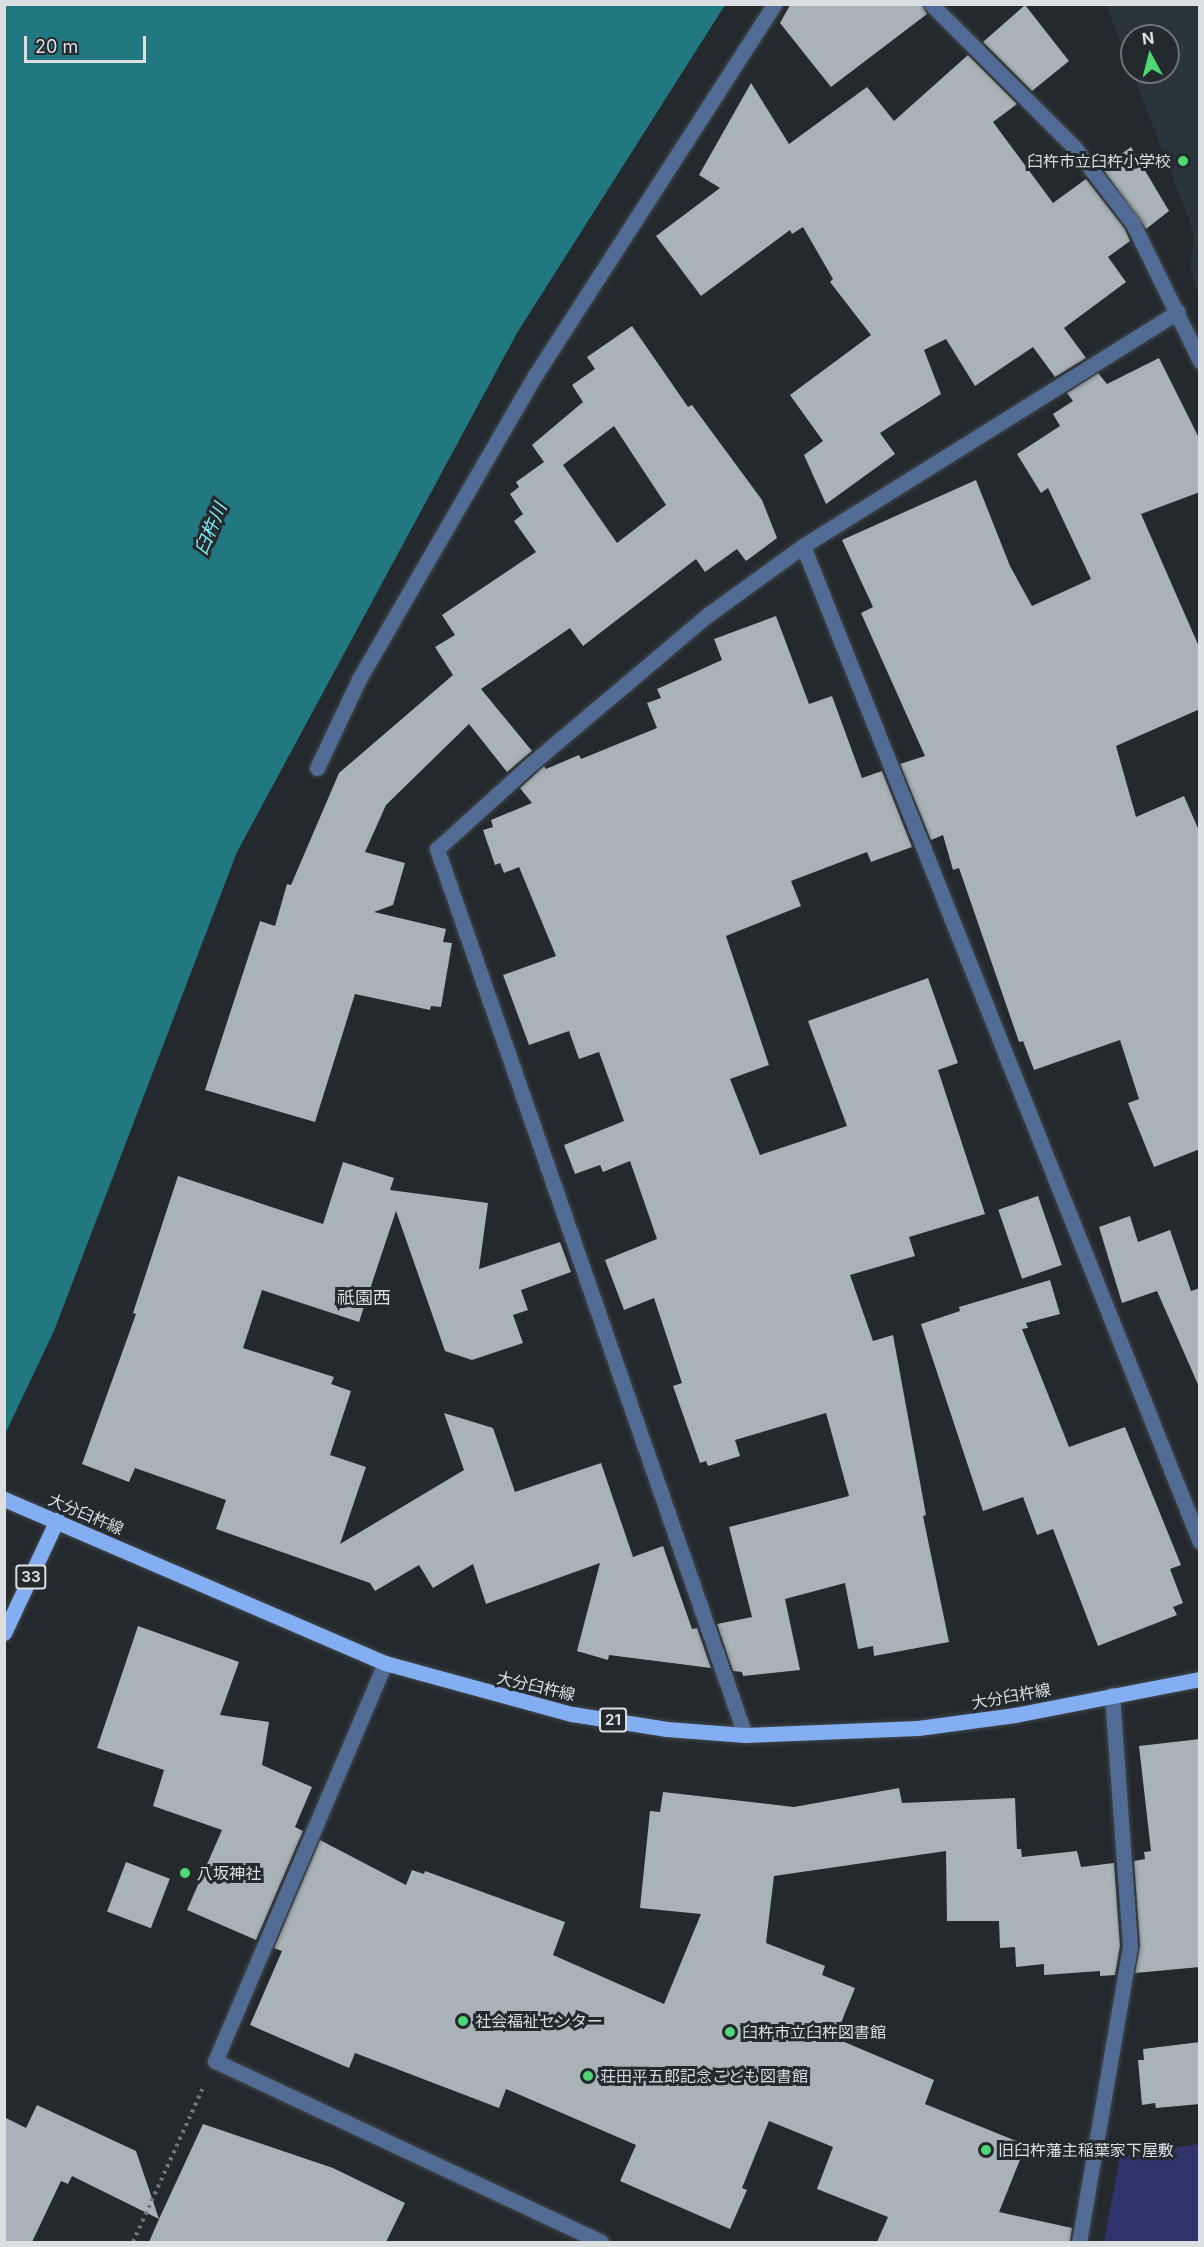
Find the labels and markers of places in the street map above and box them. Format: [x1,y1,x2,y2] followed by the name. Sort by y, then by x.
[1027,151,1171,171] place label: 臼杵市立臼杵小学校
[1176,154,1190,168] marker: 臼杵市立臼杵小学校
[197,1863,261,1883] place label: 八坂神社
[178,1866,192,1880] marker: 八坂神社
[475,2011,603,2031] place label: 社会福祉センター
[456,2014,470,2028] marker: 社会福祉センター
[742,2022,886,2042] place label: 臼杵市立臼杵図書館
[723,2025,737,2039] marker: 臼杵市立臼杵図書館
[600,2066,808,2086] place label: 荘田平五郎記念こども図書館
[581,2069,595,2083] marker: 荘田平五郎記念こども図書館
[998,2140,1174,2160] place label: 旧臼杵藩主稲葉家下屋敷
[979,2143,993,2157] marker: 旧臼杵藩主稲葉家下屋敷

